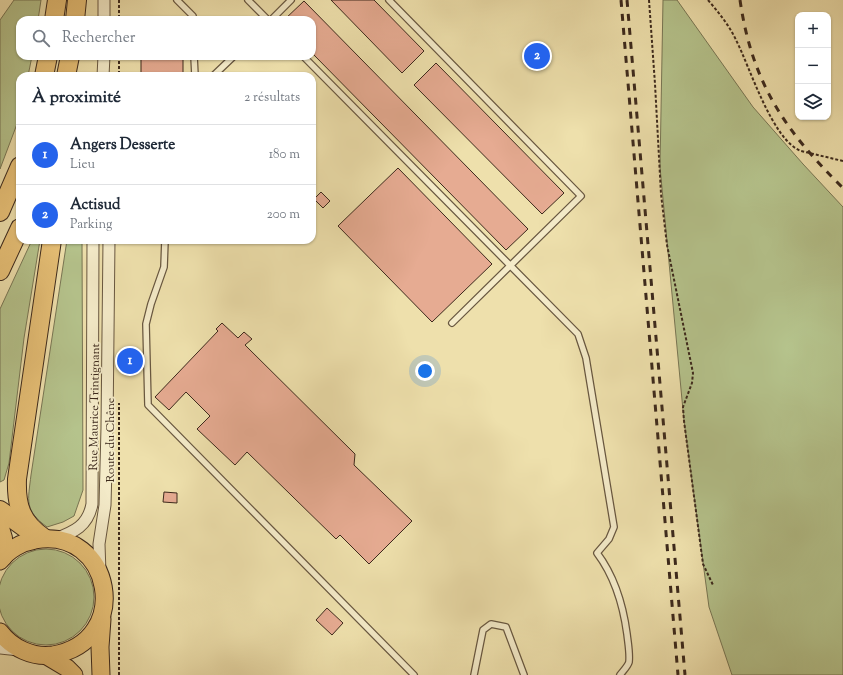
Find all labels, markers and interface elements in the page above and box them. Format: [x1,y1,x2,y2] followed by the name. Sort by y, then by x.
[795,12,831,120] map controls
[795,12,831,48] button: +
[16,16,316,60] search box
[30,27,52,49] icon: search
[62,28,135,49] text: Rechercher
[524,41,550,71] pin: 2
[795,48,831,84] button: −
[795,84,831,120] button: layers
[32,86,121,110] text: À proximité
[244,89,300,107] text: 2 résultats
[70,135,175,156] text: Angers Desserte
[43,146,47,164] text: 1
[269,146,300,164] text: 180 m
[70,156,95,174] text: Lieu
[70,195,121,216] text: Actisud
[42,206,48,224] text: 2
[267,206,300,224] text: 200 m
[70,216,112,234] text: Parking
[85,343,105,471] street label: Rue Maurice Trintignant
[117,346,143,376] pin: 1
[415,361,435,381] your location
[102,397,120,482] street label: Route du Chêne

